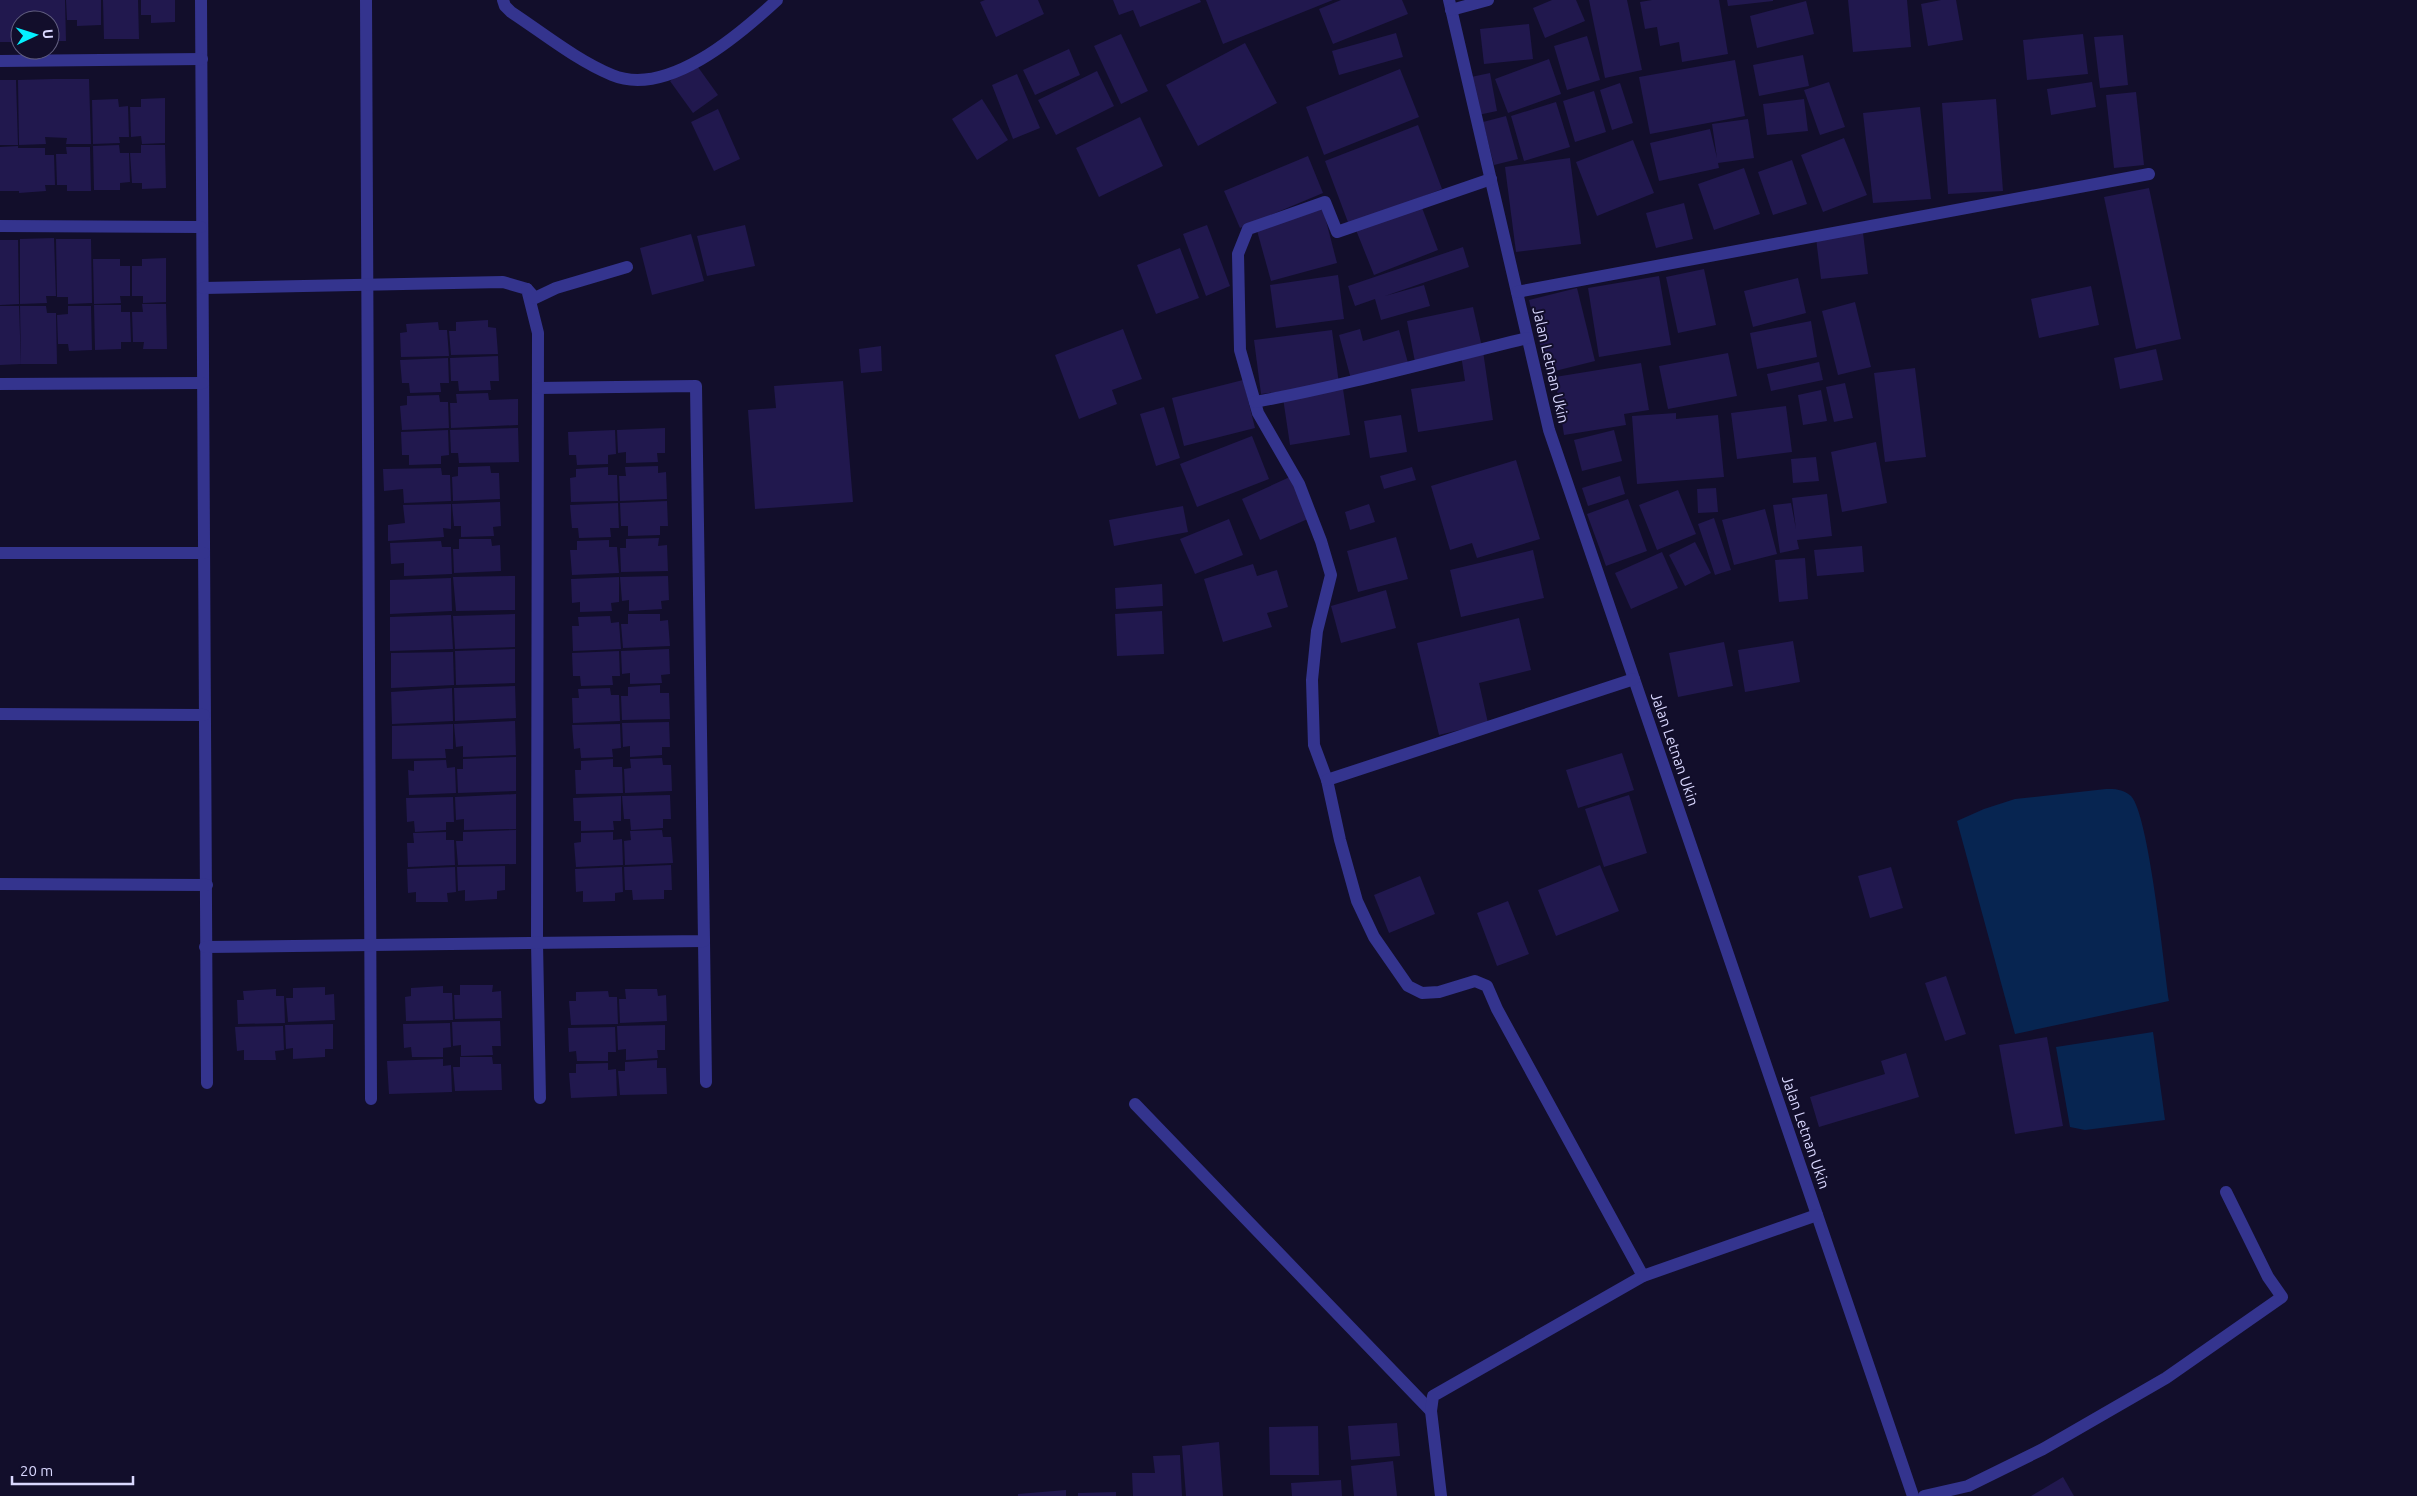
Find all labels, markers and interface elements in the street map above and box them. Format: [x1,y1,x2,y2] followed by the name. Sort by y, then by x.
[10,10,60,60] north arrow
[40,29,56,40] text: U
[1529,305,1573,425] street label: Jalan Letnan Ukin
[1648,690,1702,808] street label: Jalan Letnan Ukin
[1779,1073,1833,1191] street label: Jalan Letnan Ukin
[12,1454,134,1486] scale bar
[20,1462,53,1479] text: 20 m

